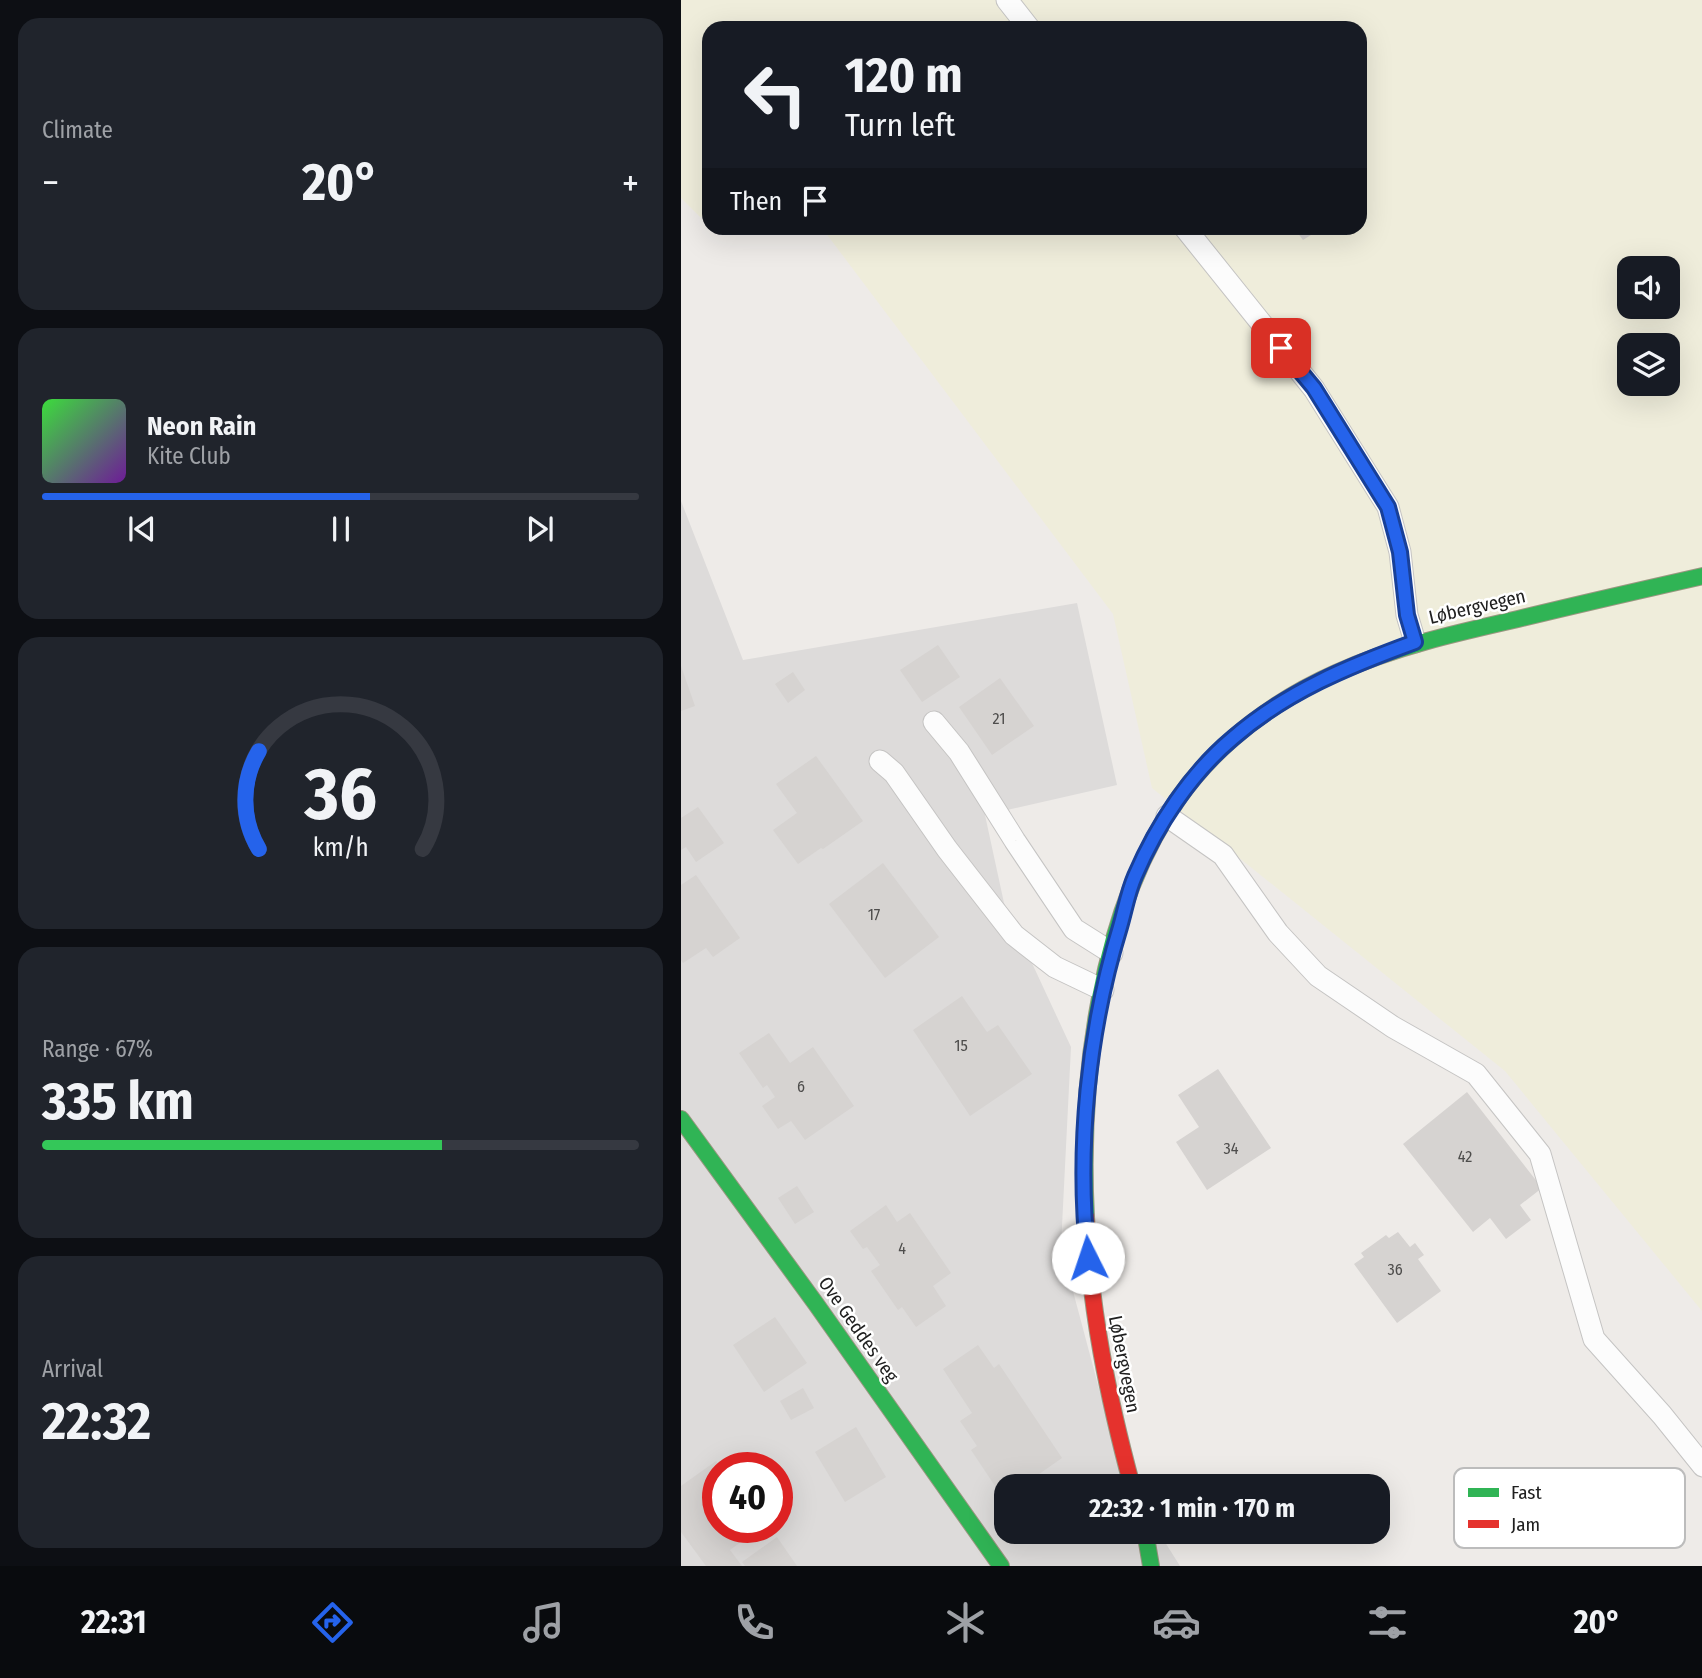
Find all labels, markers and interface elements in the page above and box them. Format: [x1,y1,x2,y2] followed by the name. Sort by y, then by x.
[845,46,963,105] text: 120 m
[730,49,821,140] icon: left
[845,106,955,144] text: Turn left
[42,116,113,144] text: Climate
[302,151,379,214] text: 20°
[42,160,59,206] text: −
[622,160,639,206] text: +
[796,182,834,220] icon: arrive
[730,186,782,217] text: Then
[1617,256,1680,396] map controls
[1617,256,1680,319] button: sound
[1251,318,1311,378] pin
[1262,329,1300,367] icon: arrive
[1617,333,1680,396] button: layers
[147,411,256,442] text: Neon Rain
[147,442,231,470] text: Kite Club
[123,510,161,548] icon: previous
[322,510,360,548] icon: pause
[521,510,559,548] icon: next
[1426,584,1528,629] street label: Løbergvegen
[993,709,1005,728] house number: 21
[303,751,377,838] text: 36
[313,833,368,863] text: km/h
[868,905,881,924] house number: 17
[42,1035,153,1063] text: Range · 67%
[954,1036,968,1055] house number: 15
[42,1070,194,1133] text: 335 km
[797,1077,805,1096] house number: 6
[1224,1139,1239,1158] house number: 34
[1458,1147,1472,1166] house number: 42
[1051,1221,1125,1295] position arrow
[898,1239,906,1258] house number: 4
[1387,1260,1403,1279] house number: 36
[814,1272,903,1387] street label: Ove Geddes veg
[1104,1314,1145,1415] street label: Løbergvegen
[42,1355,103,1383] text: Arrival
[42,1390,151,1453] text: 22:32
[702,1452,793,1543] speed limit sign: 40
[1454,1468,1685,1548] legend
[1511,1481,1542,1504] text: Fast
[1089,1493,1295,1524] text: 22:32 · 1 min · 170 m
[1511,1513,1540,1536] text: Jam
[308,1598,357,1647] icon: directions
[519,1598,568,1647] icon: music
[730,1598,779,1647] icon: phone
[941,1598,990,1647] icon: climate
[1152,1598,1201,1647] icon: car
[1363,1598,1412,1647] icon: filters
[81,1603,146,1641] text: 22:31
[1574,1603,1621,1641] text: 20°

